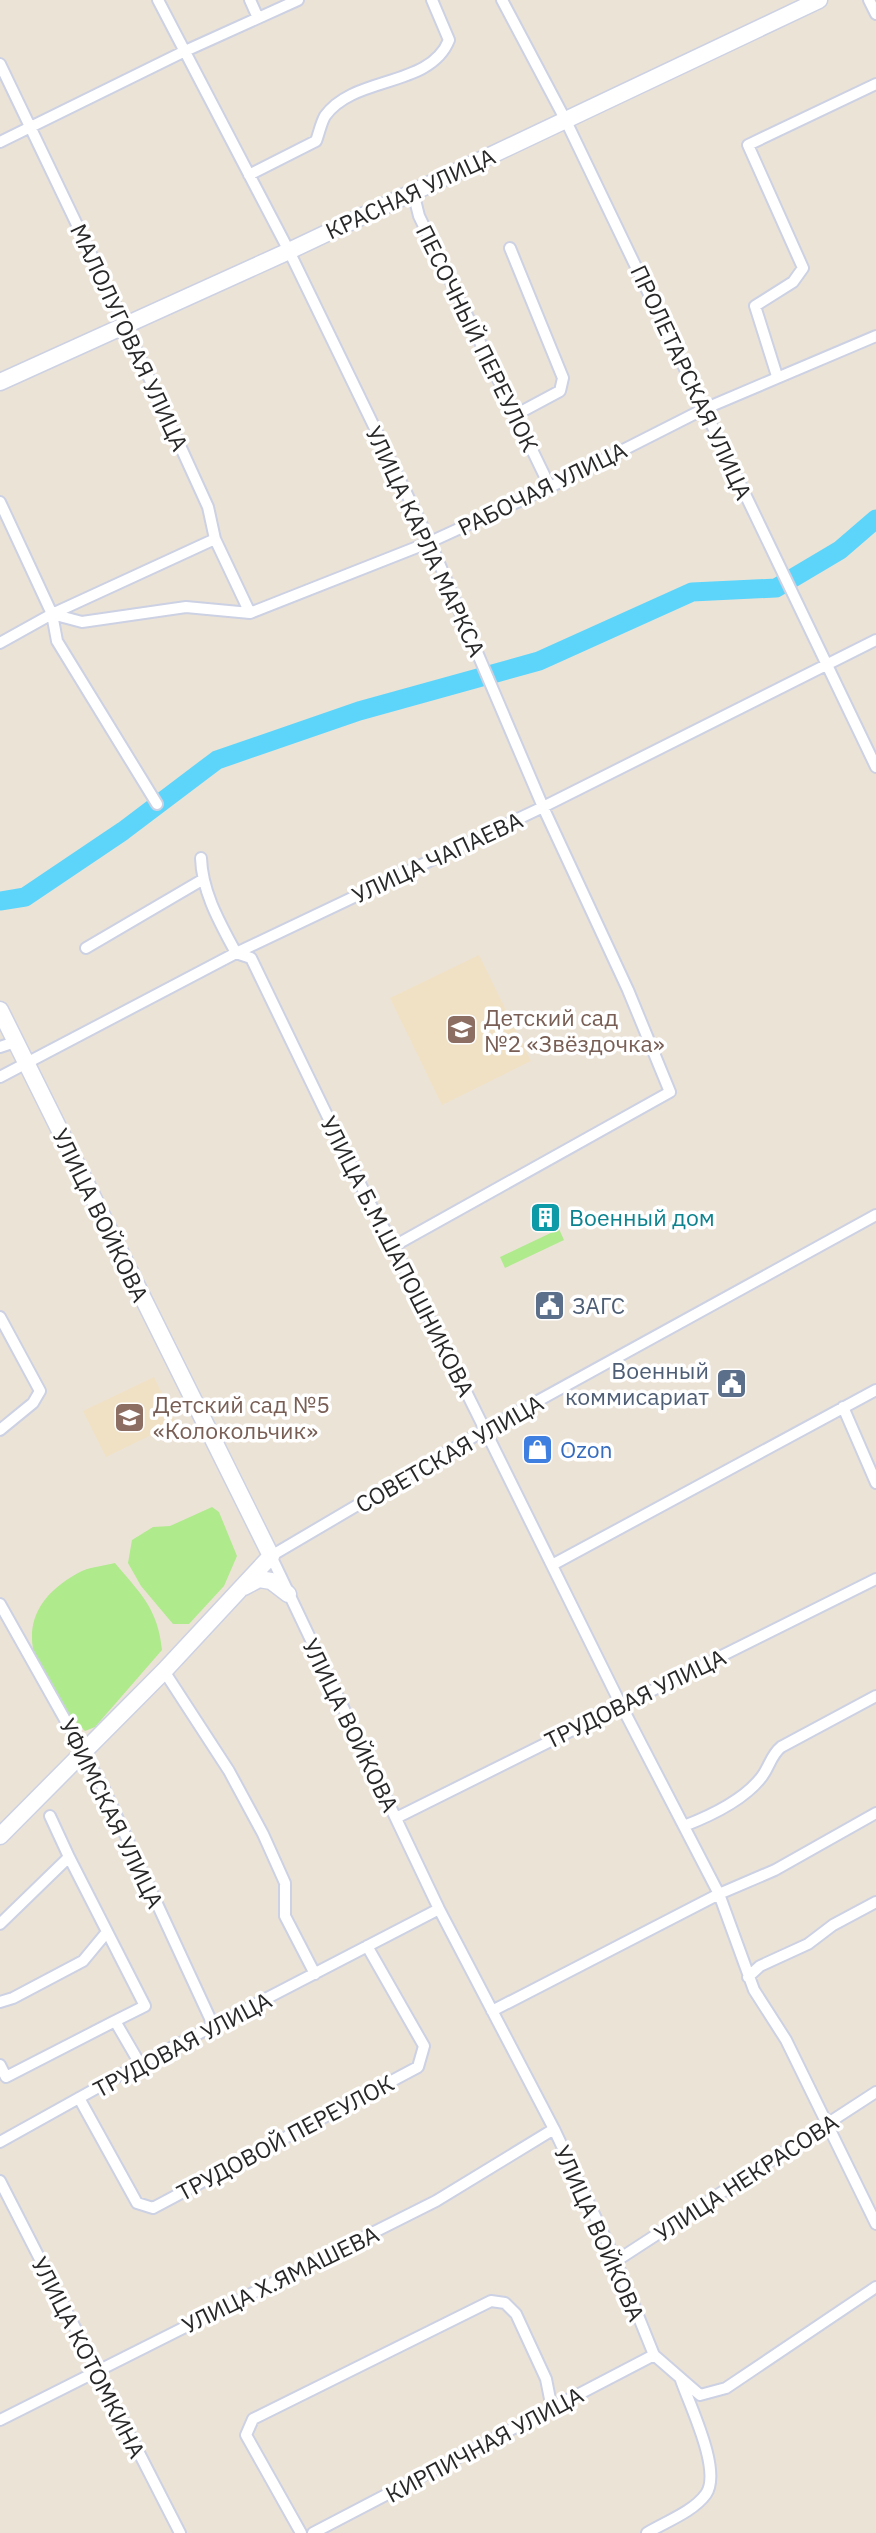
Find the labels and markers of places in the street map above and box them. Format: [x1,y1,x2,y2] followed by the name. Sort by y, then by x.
[484,1002,665,1058] place label: Детский сад №2 «Звёздочка»
[444,1013,478,1047] school or university icon: Детский сад №2 «Звёздочка»
[529,1200,563,1234] building icon: Военный дом
[569,1202,715,1232] place label: Военный дом
[532,1288,566,1322] public building icon: ЗАГС
[572,1290,625,1320] place label: ЗАГС
[565,1355,709,1411] place label: Военный коммисариат
[715,1366,749,1400] public building icon: Военный коммисариат
[153,1389,330,1445] place label: Детский сад №5 «Колокольчик»
[113,1400,147,1434] school or university icon: Детский сад №5 «Колокольчик»
[520,1432,554,1466] shop icon: Ozon
[560,1434,613,1464] place label: Ozon

